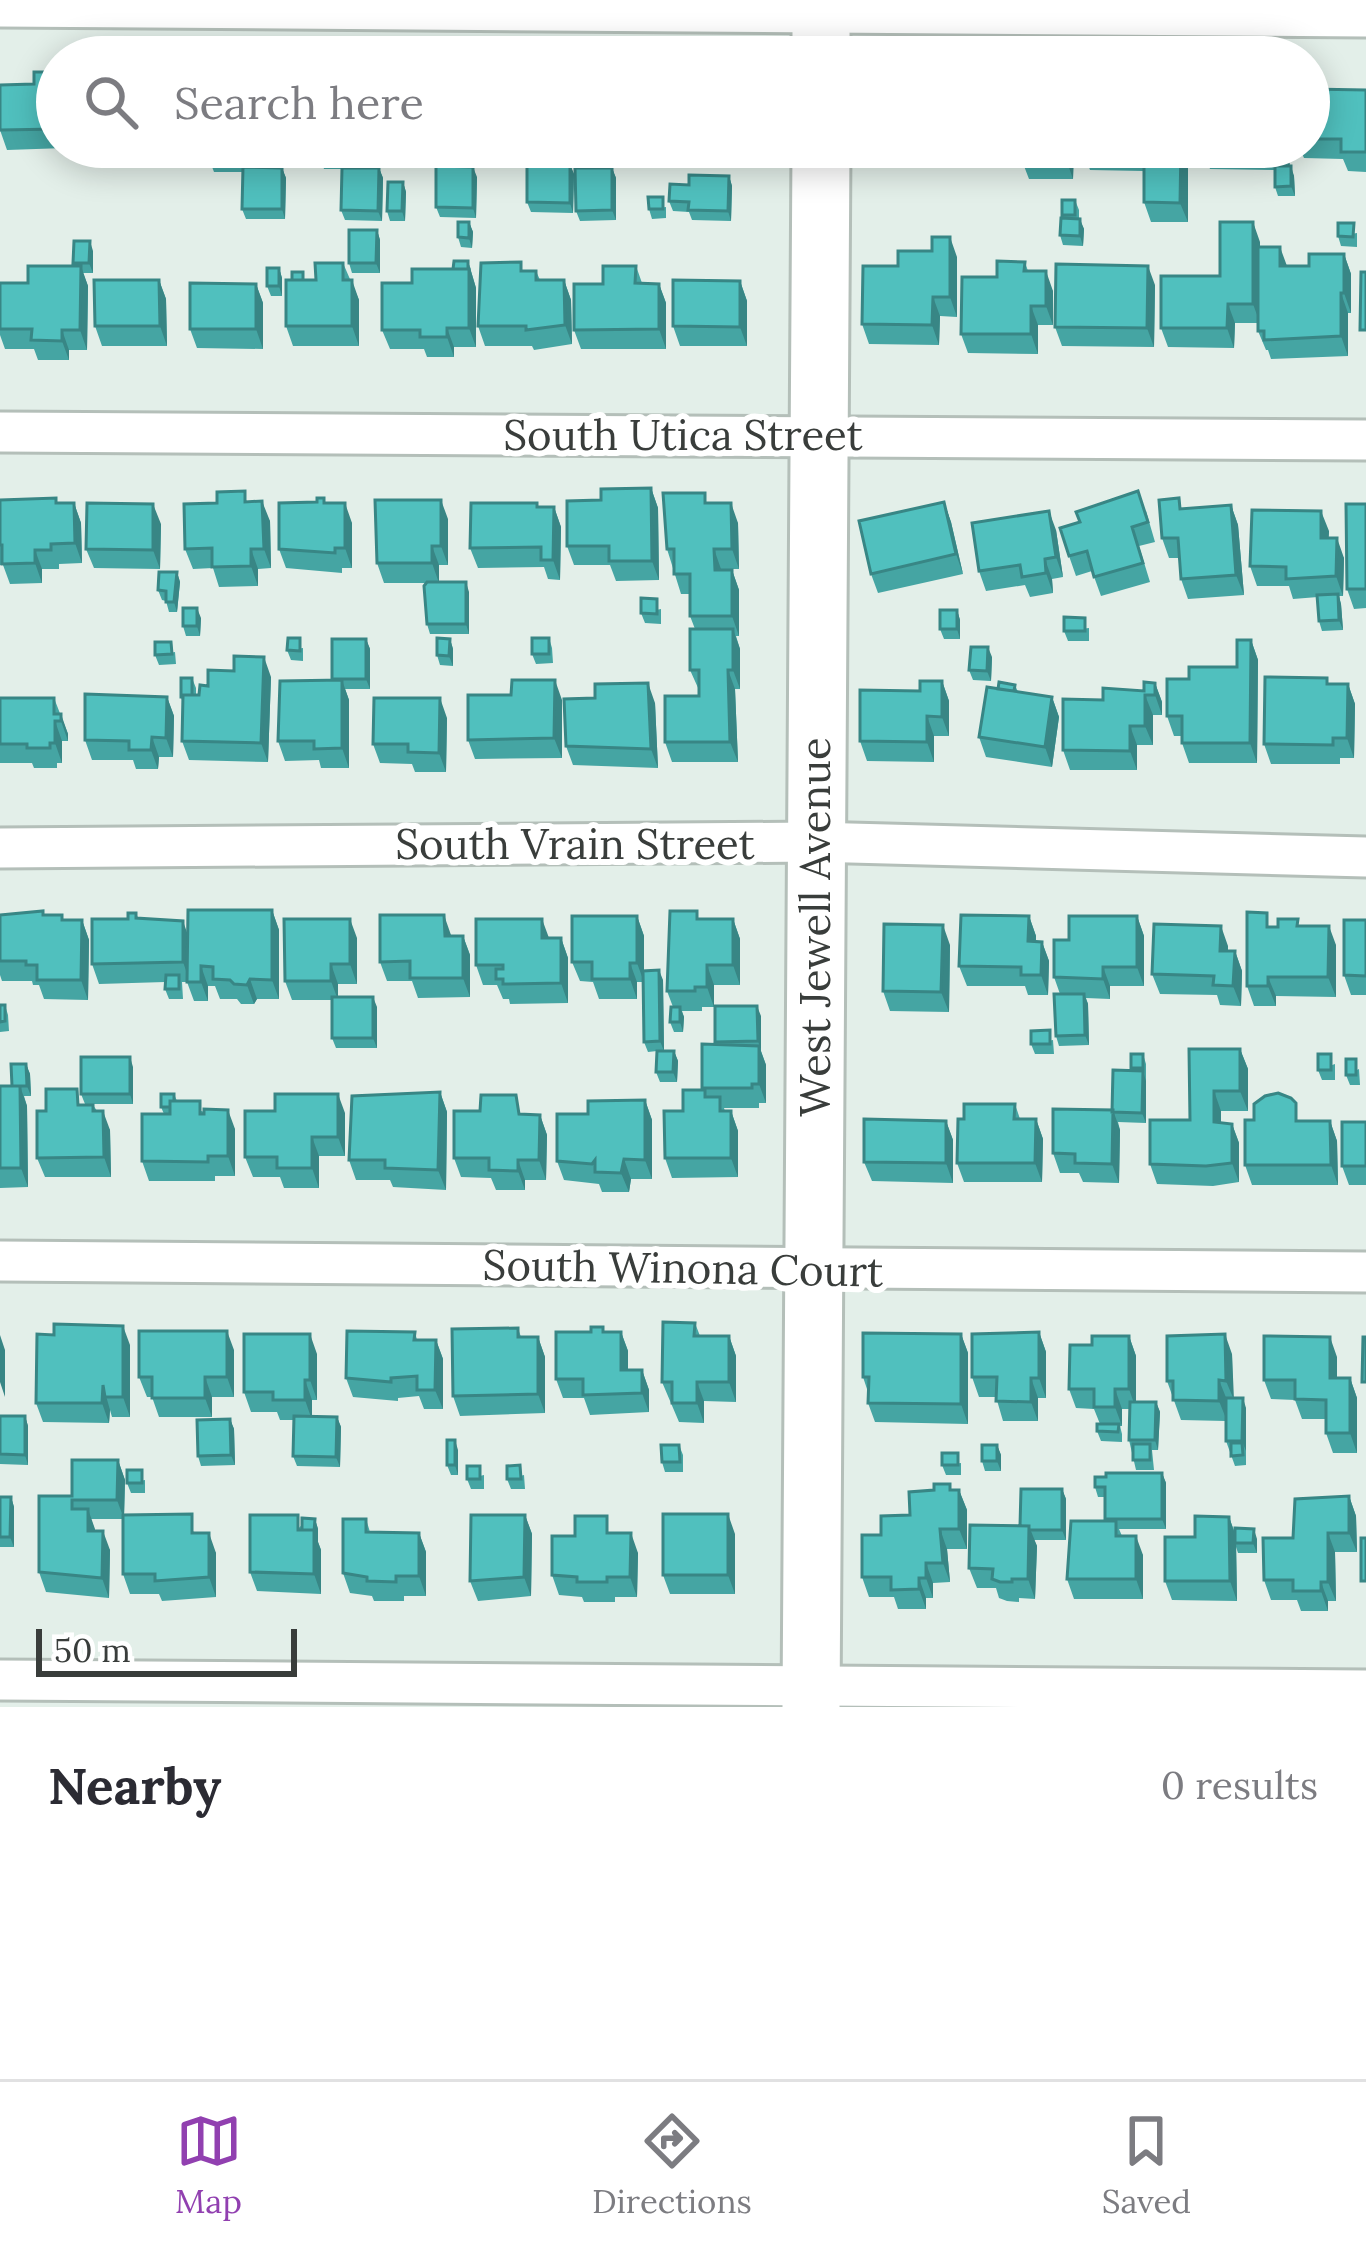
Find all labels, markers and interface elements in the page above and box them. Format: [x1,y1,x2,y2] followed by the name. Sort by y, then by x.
[36,36,1330,168] search box
[78,69,144,135] icon: search
[174,74,424,131] text: Search here
[503,408,863,462] street label: South Utica Street
[788,737,842,1117] street label: West Jewell Avenue
[395,817,756,871] street label: South Vrain Street
[482,1238,885,1299] street label: South Winona Court
[36,1623,297,1676] scale bar
[54,1629,131,1671] text: 50 m
[48,1753,221,1818] text: Nearby
[1161,1760,1318,1810] text: 0 results
[175,2108,242,2222] tab: Map
[592,2108,752,2222] tab: Directions
[1102,2108,1191,2222] tab: Saved

